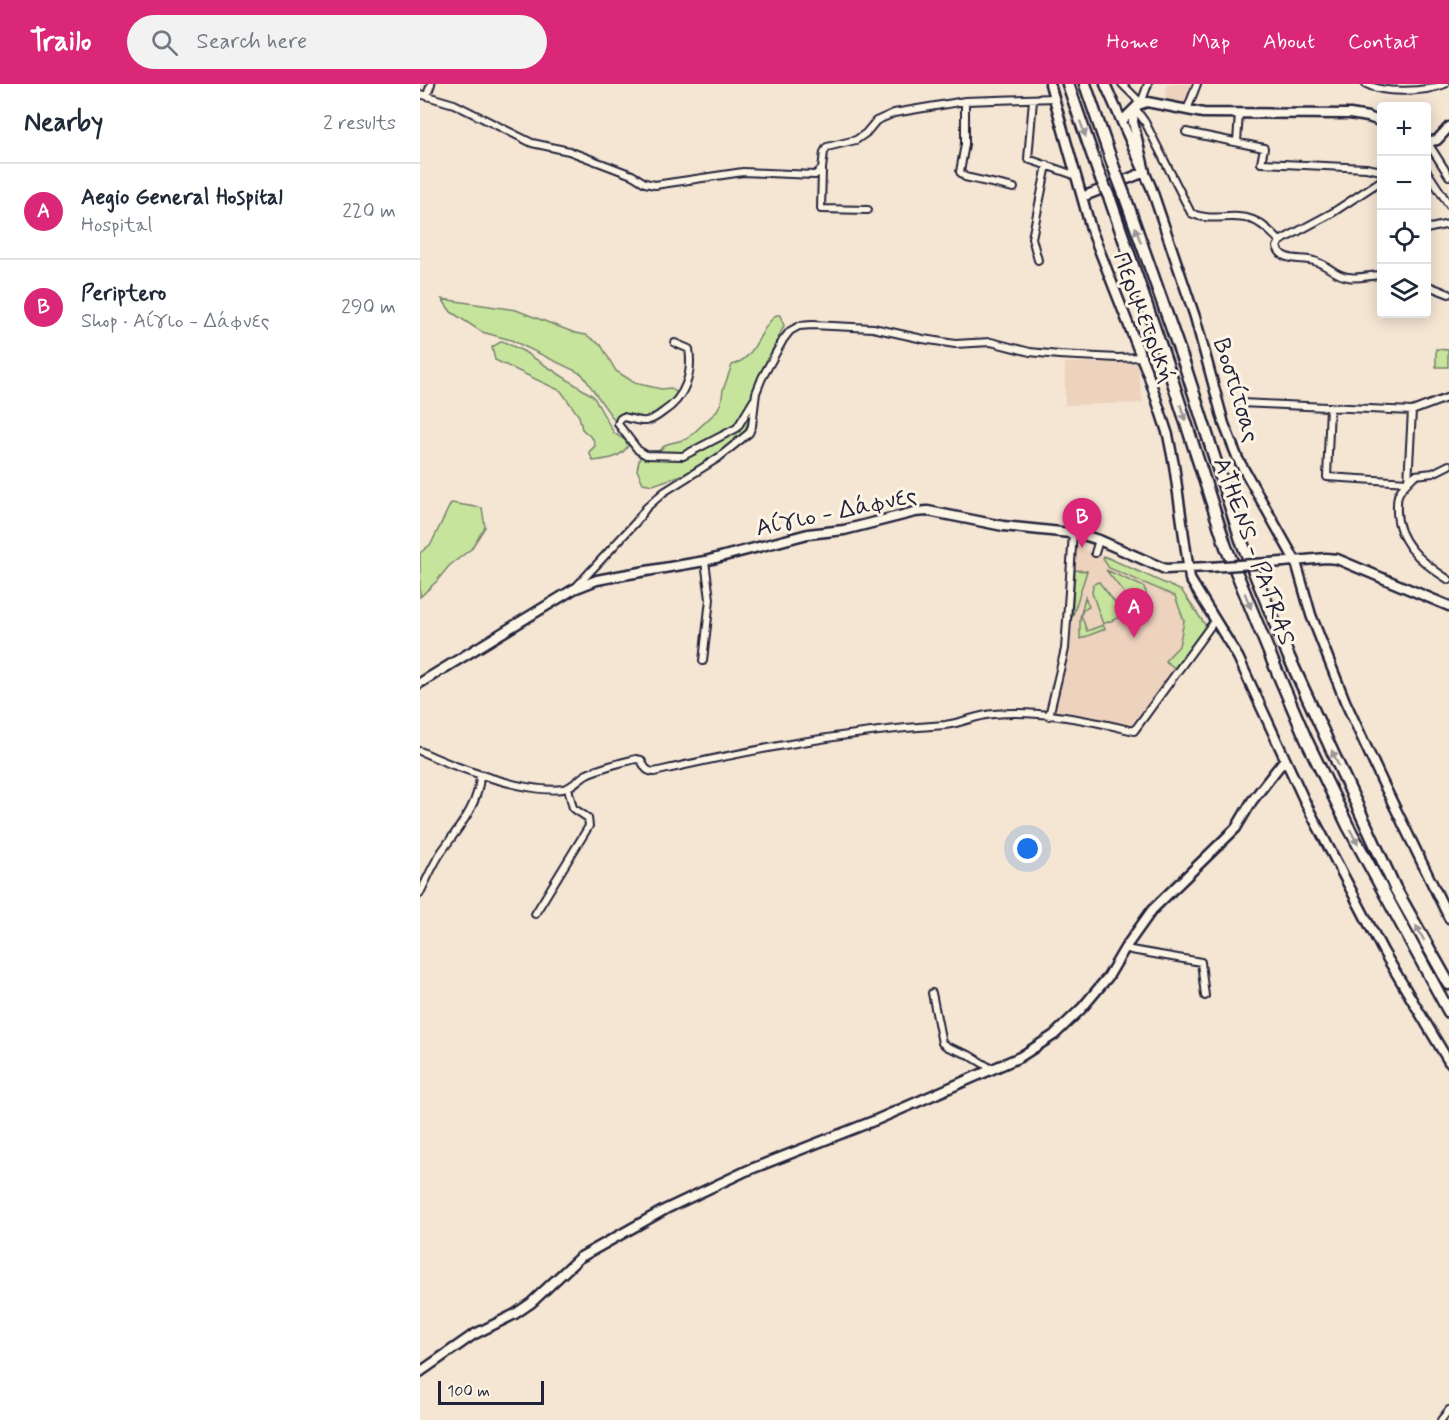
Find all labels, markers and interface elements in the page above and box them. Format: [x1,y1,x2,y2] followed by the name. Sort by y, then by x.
[127,15,547,69] search box
[30,24,91,61] text: Trailo
[148,26,181,59] icon: search
[196,28,307,56] text: Search here
[1107,28,1159,56] text: Home
[1192,28,1230,56] text: Map
[1263,28,1315,56] text: About
[1348,28,1419,56] text: Contact
[1377,102,1431,318] map controls
[1377,102,1431,156] button: +
[24,106,103,140] text: Nearby
[323,110,396,137] text: 2 results
[1079,120,1089,138] one-way arrow
[1377,156,1431,210] button: −
[81,184,283,212] text: Aegio General Hospital
[37,198,50,225] text: A
[342,198,396,225] text: 220 m
[1377,210,1431,264] button: locate
[81,212,152,239] text: Hospital
[1133,226,1143,244] one-way arrow
[1105,248,1183,387] street label: Περιμετρική
[1377,264,1431,318] button: layers
[81,280,166,308] text: Periptero
[37,294,50,321] text: B
[341,294,396,321] text: 290 m
[81,308,270,335] text: Shop · Αίγιο - Δάφνες
[1205,335,1266,446] street label: Βοστίτσας
[1179,404,1188,422] one-way arrow
[1205,453,1302,650] street label: ATHENS - PATRAS
[753,480,920,545] street label: Αίγιο - Δάφνες
[1062,498,1102,548] pin: B
[1114,588,1154,638] pin: A
[1244,592,1253,610] one-way arrow
[1330,748,1340,766] one-way arrow
[1349,828,1358,845] one-way arrow
[1013,834,1042,863] your location
[1415,924,1425,941] one-way arrow
[438,1378,544,1406] scale bar
[447,1381,490,1402] text: 100 m

